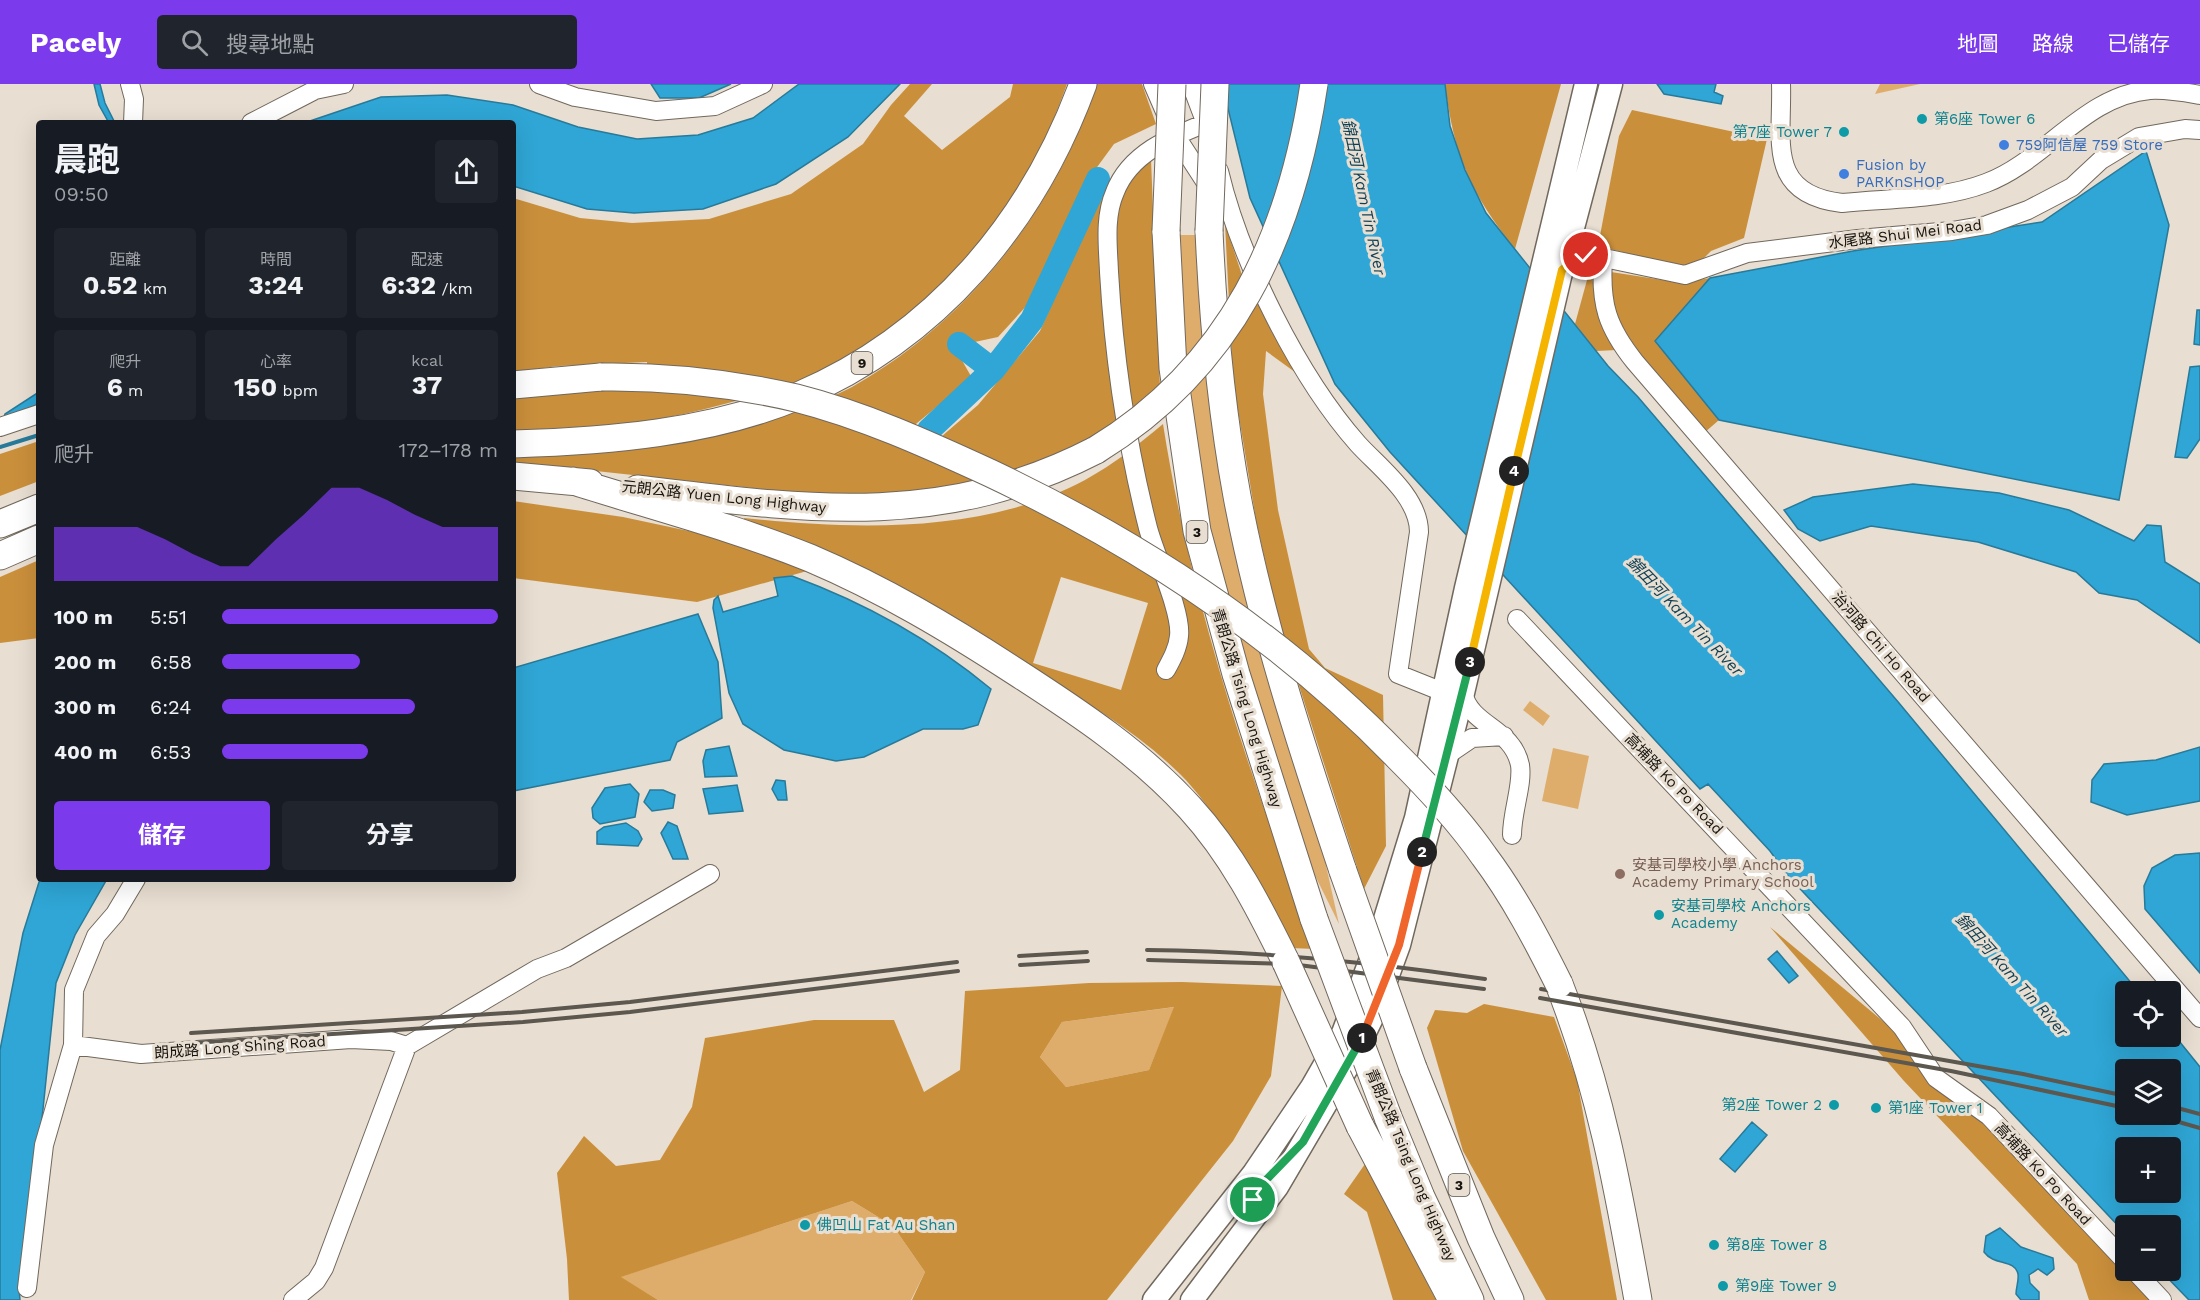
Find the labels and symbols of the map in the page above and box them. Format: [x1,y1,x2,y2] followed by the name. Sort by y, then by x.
[1934,110,2035,128] place label: 第6座 Tower 6
[1915,112,1929,126] marker: 第6座 Tower 6
[1338,117,1390,277] water label: 錦田河 Kam Tin River
[1733,123,1832,141] place label: 第7座 Tower 7
[1837,125,1851,139] marker: 第7座 Tower 7
[2016,136,2163,154] place label: 759阿信屋 759 Store
[1997,138,2011,152] marker: 759阿信屋 759 Store
[1856,156,1944,191] place label: Fusion by PARKnSHOP
[1837,167,1851,181] marker: Fusion by PARKnSHOP
[1827,216,1983,252] street label: 水尾路 Shui Mei Road
[1560,229,1611,280] pin
[852,352,872,374] road number: 9
[1499,456,1529,486] pin: 4
[621,477,827,517] street label: 元朗公路 Yuen Long Highway
[1186,521,1208,543] road number: 3
[1623,552,1748,680] water label: 錦田河 Kam Tin River
[1828,588,1934,706] street label: 治河路 Chi Ho Road
[1208,606,1286,810] street label: 青朗公路 Tsing Long Highway
[1455,647,1485,677] pin: 3
[1621,730,1727,838] street label: 高埔路 Ko Po Road
[1407,837,1437,867] pin: 2
[1632,856,1814,891] place label: 安基司學校小學 Anchors Academy Primary School
[1613,867,1627,881] marker: 安基司學校小學 Anchors Academy Primary School
[1671,897,1811,932] place label: 安基司學校 Anchors Academy
[1652,908,1666,922] marker: 安基司學校 Anchors Academy
[1952,910,2073,1041] water label: 錦田河 Kam Tin River
[1347,1023,1377,1053] pin: 1
[154,1032,326,1062] street label: 朗成路 Long Shing Road
[1362,1066,1460,1264] street label: 青朗公路 Tsing Long Highway
[1721,1096,1822,1114] place label: 第2座 Tower 2
[1827,1098,1841,1112] marker: 第2座 Tower 2
[1888,1099,1983,1117] place label: 第1座 Tower 1
[1869,1101,1883,1115] marker: 第1座 Tower 1
[1991,1119,2095,1229] street label: 高埔路 Ko Po Road
[1227,1174,1278,1225] pin
[1448,1174,1470,1196] road number: 3
[817,1216,955,1234] place label: 佛凹山 Fat Au Shan
[798,1218,812,1232] marker: 佛凹山 Fat Au Shan
[1726,1236,1828,1254] place label: 第8座 Tower 8
[1707,1238,1721,1252] marker: 第8座 Tower 8
[1735,1277,1837,1295] place label: 第9座 Tower 9
[1716,1279,1730,1293] marker: 第9座 Tower 9

